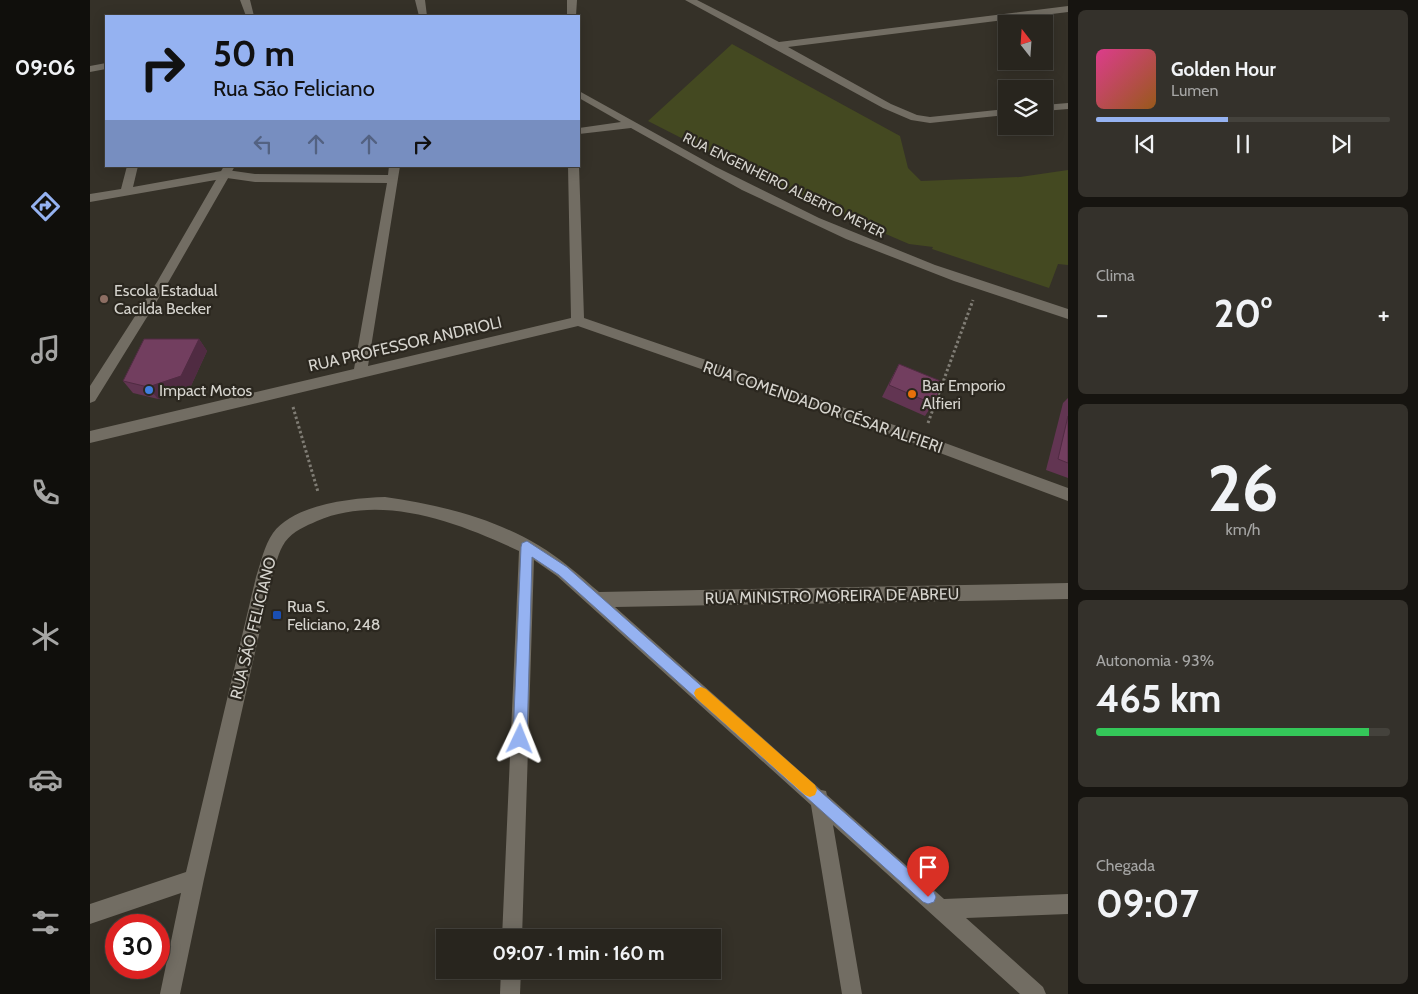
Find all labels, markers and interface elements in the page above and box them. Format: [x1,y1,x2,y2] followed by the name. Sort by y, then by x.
[998,15,1052,70] north arrow
[998,15,1053,135] map controls
[213,32,295,75] text: 50 m
[130,35,195,100] icon: right
[15,54,75,81] text: 09:06
[1171,58,1276,81] text: Golden Hour
[213,75,375,102] text: Rua São Feliciano
[998,80,1053,135] button: layers
[1171,81,1218,100] text: Lumen
[680,128,888,242] street label: RUA ENGENHEIRO ALBERTO MEYER
[249,130,277,158] icon: left
[302,130,330,158] icon: ahead
[355,130,383,158] icon: ahead
[408,130,436,158] icon: right
[1131,130,1159,158] icon: previous
[1229,130,1257,158] icon: pause
[1327,130,1355,158] icon: next
[28,189,63,224] icon: directions
[1096,266,1135,285] text: Clima
[114,281,218,318] place label: Escola Estadual Cacilda Becker
[1214,290,1272,337] text: 20°
[98,293,110,305] marker: Escola Estadual Cacilda Becker
[1096,297,1108,331] text: −
[1378,297,1390,331] text: +
[306,312,504,376] street label: RUA PROFESSOR ANDRIOLI
[28,332,63,367] icon: music
[701,357,945,457] street label: RUA COMENDADOR CÉSAR ALFIERI
[922,376,1006,413] place label: Bar Emporio Alfieri
[159,381,252,400] place label: Impact Motos
[143,384,155,396] marker: Impact Motos
[906,388,918,400] marker: Bar Emporio Alfieri
[1208,448,1278,527] text: 26
[28,475,63,510] icon: phone
[1225,520,1261,539] text: km/h
[226,555,280,701] street label: RUA SÃO FELICIANO
[704,584,960,608] street label: RUA MINISTRO MOREIRA DE ABREU
[287,597,381,634] place label: Rua S. Feliciano, 248
[271,609,283,621] marker: Rua S. Feliciano, 248
[28,619,63,654] icon: climate
[1096,651,1214,670] text: Autonomia · 93%
[1096,675,1221,722] text: 465 km
[493,712,545,764] position arrow
[28,762,63,797] icon: car
[907,846,949,897] pin
[914,853,942,881] icon: arrive
[1096,856,1155,875] text: Chegada
[1096,880,1199,927] text: 09:07
[28,905,63,940] icon: filters
[105,914,170,979] speed limit sign: 30
[492,942,665,965] text: 09:07 · 1 min · 160 m

